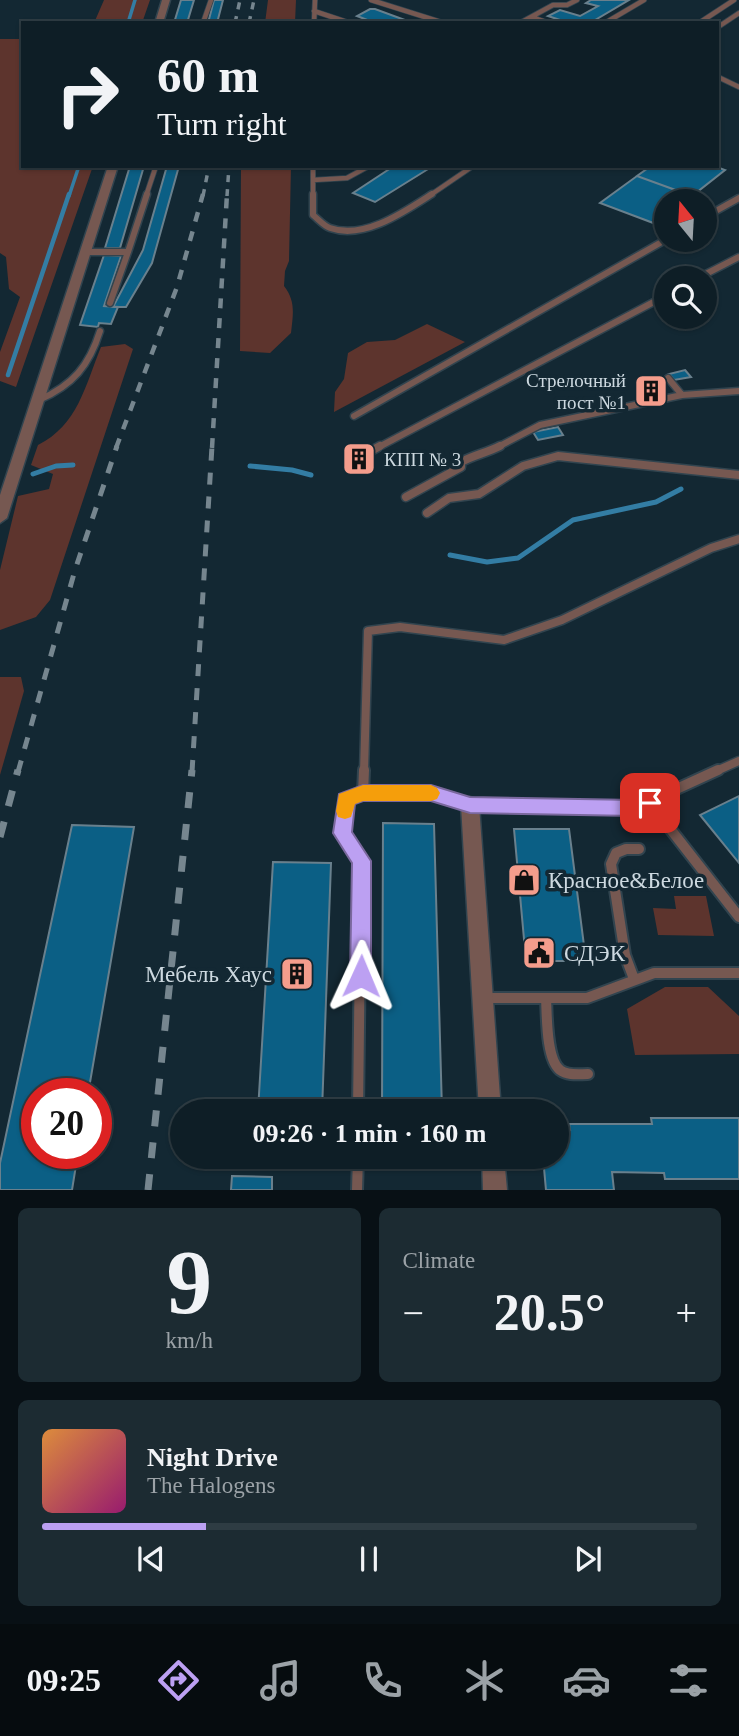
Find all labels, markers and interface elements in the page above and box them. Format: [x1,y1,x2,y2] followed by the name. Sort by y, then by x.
[157,48,259,103] text: 60 m
[42,49,133,140] icon: right
[157,106,287,142] text: Turn right
[654,189,718,252] north arrow
[654,189,717,329] map controls
[654,266,717,329] button: search
[526,370,626,413] place label: Стрелочный пост №1
[632,372,670,410] building icon: Стрелочный пост №1
[340,440,378,478] building icon: КПП № 3
[384,449,461,470] place label: КПП № 3
[620,773,680,833] pin
[631,784,669,822] icon: arrive
[505,861,543,899] shop icon: Красное&Белое
[548,868,704,893] place label: Красное&Белое
[520,934,558,972] public building icon: СДЭК
[324,939,398,1013] position arrow
[564,941,626,966] place label: СДЭК
[278,955,316,993] building icon: Мебель Хаус
[145,962,272,987] place label: Мебель Хаус
[21,1078,112,1169] speed limit sign: 20
[253,1119,487,1148] text: 09:26 · 1 min · 160 m
[167,1232,212,1333] text: 9
[403,1248,475,1273] text: Climate
[494,1284,606,1341] text: 20.5°
[403,1292,424,1334] text: −
[676,1292,697,1334] text: +
[166,1328,213,1353] text: km/h
[147,1443,278,1472] text: Night Drive
[147,1473,275,1498] text: The Halogens
[132,1540,170,1578] icon: previous
[350,1540,388,1578] icon: pause
[569,1540,607,1578] icon: next
[154,1656,203,1705] icon: directions
[256,1656,305,1705] icon: music
[358,1656,407,1705] icon: phone
[460,1656,509,1705] icon: climate
[562,1656,611,1705] icon: car
[664,1656,713,1705] icon: filters
[26,1662,101,1698] text: 09:25

